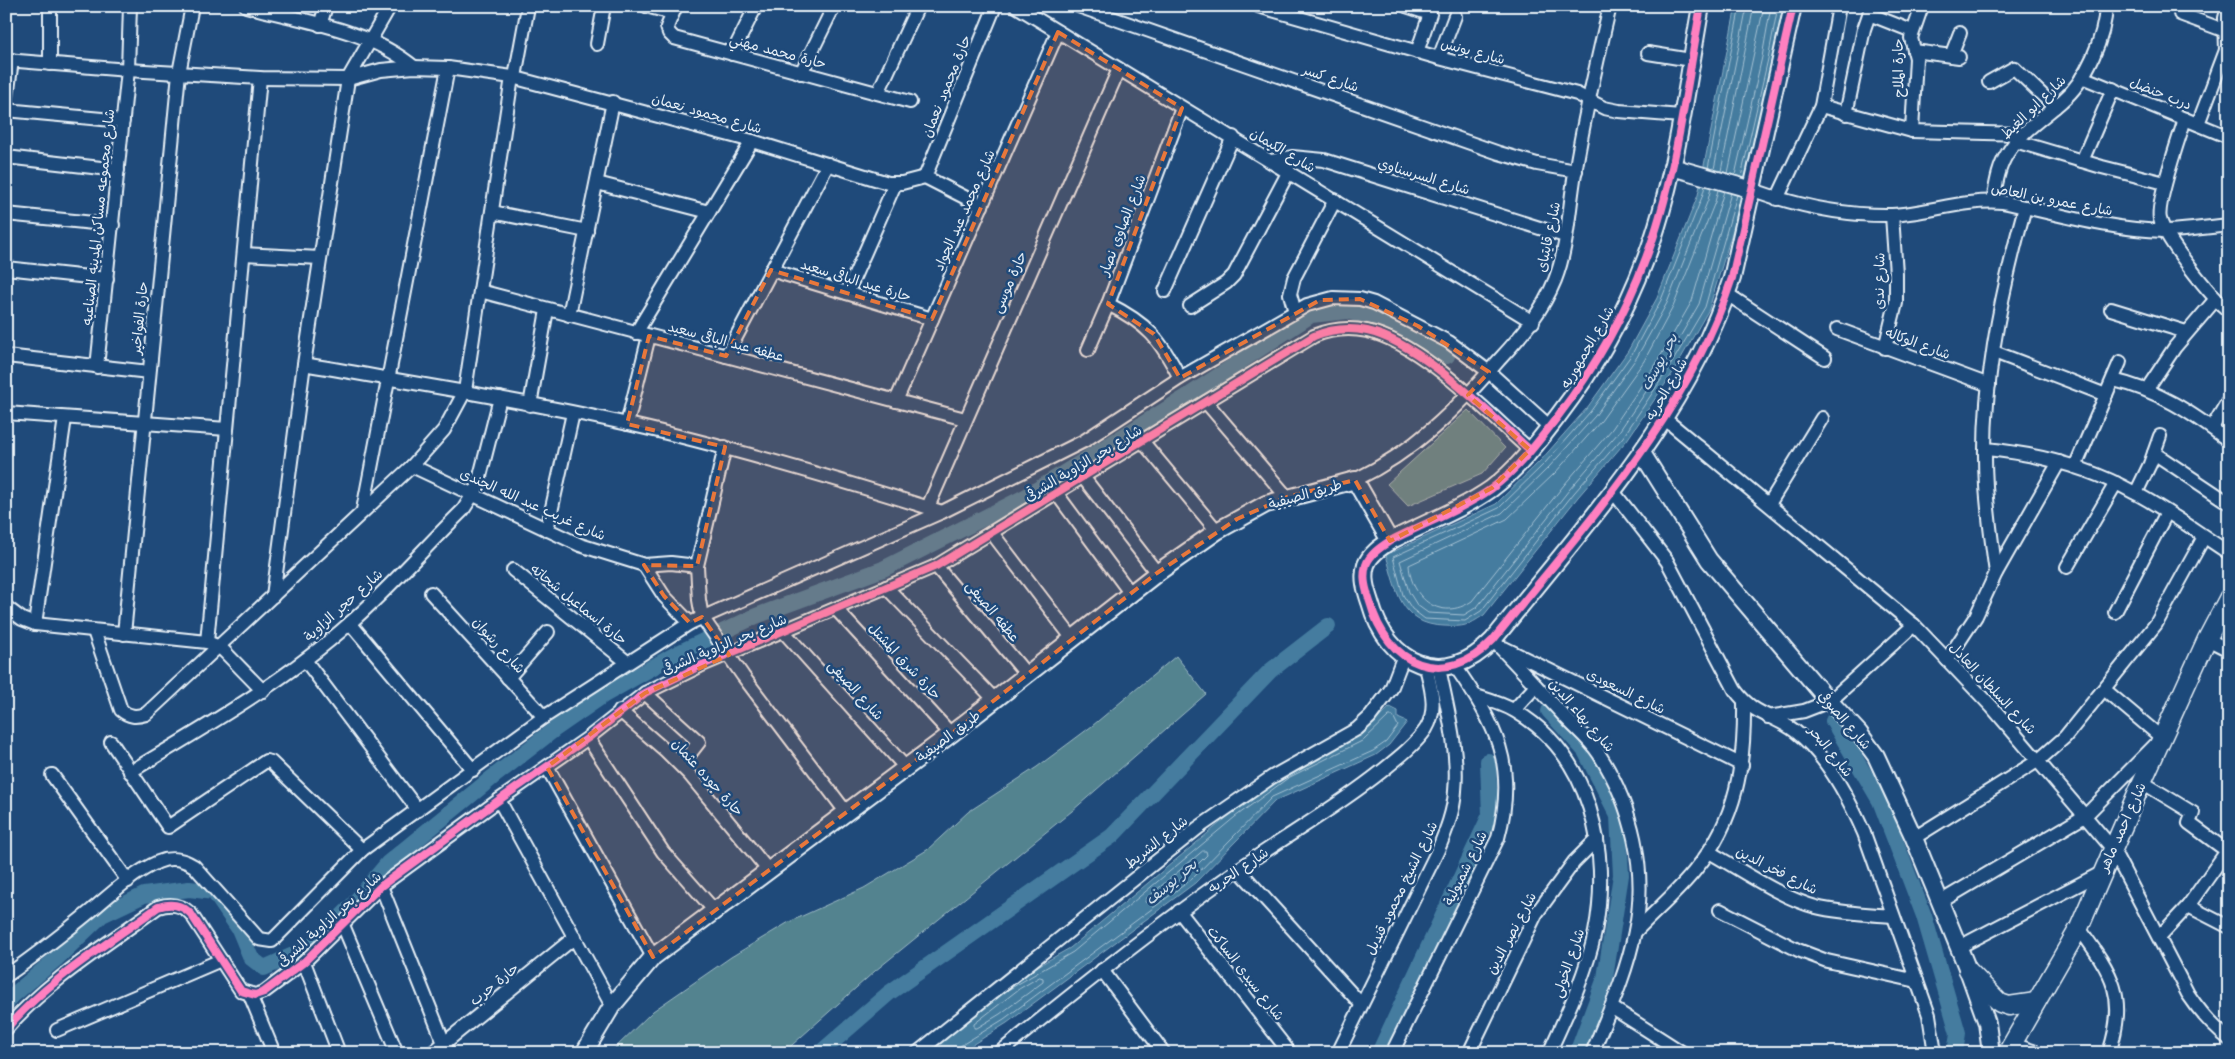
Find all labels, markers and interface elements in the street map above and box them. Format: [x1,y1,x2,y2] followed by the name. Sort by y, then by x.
[727,29,828,76] street label: حارة محمد مهني
[917,32,975,140] street label: حارة محمود نعمان
[1439,34,1507,69] street label: شارع يونس
[1888,38,1909,98] street label: حارة الملاح
[1299,60,1361,97] street label: شارع كسر
[1996,71,2070,143] street label: شارع ابو الغيط
[2127,72,2195,114] street label: درب حنضل
[650,89,764,138] street label: شارع محمود نعمان
[78,108,119,326] street label: شارع مجموعه مساكن المدينه الصناعيه
[1246,123,1319,177] street label: شارع الكيمان
[929,147,1000,274] street label: شارع محمد عبد الجواد
[1375,153,1472,200] street label: شارع السرسناوي
[1094,172,1150,279] street label: شارع الصاوى نصار
[1990,178,2114,221] street label: شارع عمرو بن العاص
[1532,200,1565,274] street label: شارع قايتباى
[987,248,1031,316] street label: حارة موسى
[1870,252,1889,310] street label: شارع ندى
[798,255,914,305] street label: حارة عبد الباقى سعيد
[126,281,152,356] street label: حارة الفواخير
[1556,302,1619,392] street label: شارع الجمهوريه
[666,317,786,365] street label: عطفه عبد الباقى سعيد
[1883,323,1953,364] street label: شارع الوكاله
[1636,329,1683,394] water label: بحر يوسف
[1641,355,1692,424] street label: شارع الحريه
[1021,421,1146,506] street label: شارع بحر الزاوية الشرقى
[457,464,609,545] street label: شارع غريب عبد الله الجندى
[1266,475,1344,513] street label: طريق الصيفية
[527,560,631,648] street label: حارة اسماعيل شحاته
[300,565,387,646] street label: شارع حجر الزاوية
[962,577,1024,645] street label: عطفه الصيفى
[659,610,790,679] street label: شارع بحر الزاوية الشرقى
[468,613,529,678] street label: شارع رشوان
[865,619,945,703] street label: حارة شرق المشتل
[1945,638,2040,739] street label: شارع السلطان العادل
[824,656,888,724] street label: شارع الصيفى
[1583,664,1668,719] street label: شارع السعودى
[1544,675,1619,756] street label: شارع بهاء الدين
[1813,687,1875,754] street label: شارع الصوفي
[912,706,984,766] street label: طريق الصيفية
[1803,721,1857,781] street label: شارع البحر
[668,734,748,820] street label: حارة جوده عثمان
[2094,779,2151,876] street label: شارع احمد ماهر
[1121,812,1192,873] street label: شارع الشريط
[1361,818,1442,958] street label: شارع الشيخ محمود قنديل
[1439,828,1492,909] street label: شارع شمبولية
[1733,842,1821,899] street label: شارع فخر الدين
[1204,843,1272,898] street label: شارع الحريه
[1141,854,1202,910] water label: بحر يوسف
[273,867,386,971] street label: شارع بحر الزاوية الشرقى
[1482,889,1541,978] street label: شارع نصر الدين
[1203,922,1289,1025] street label: شارع سيدى الساكت
[1548,926,1589,1000] street label: شارع الخولى
[466,959,522,1009] street label: حارة حرب

